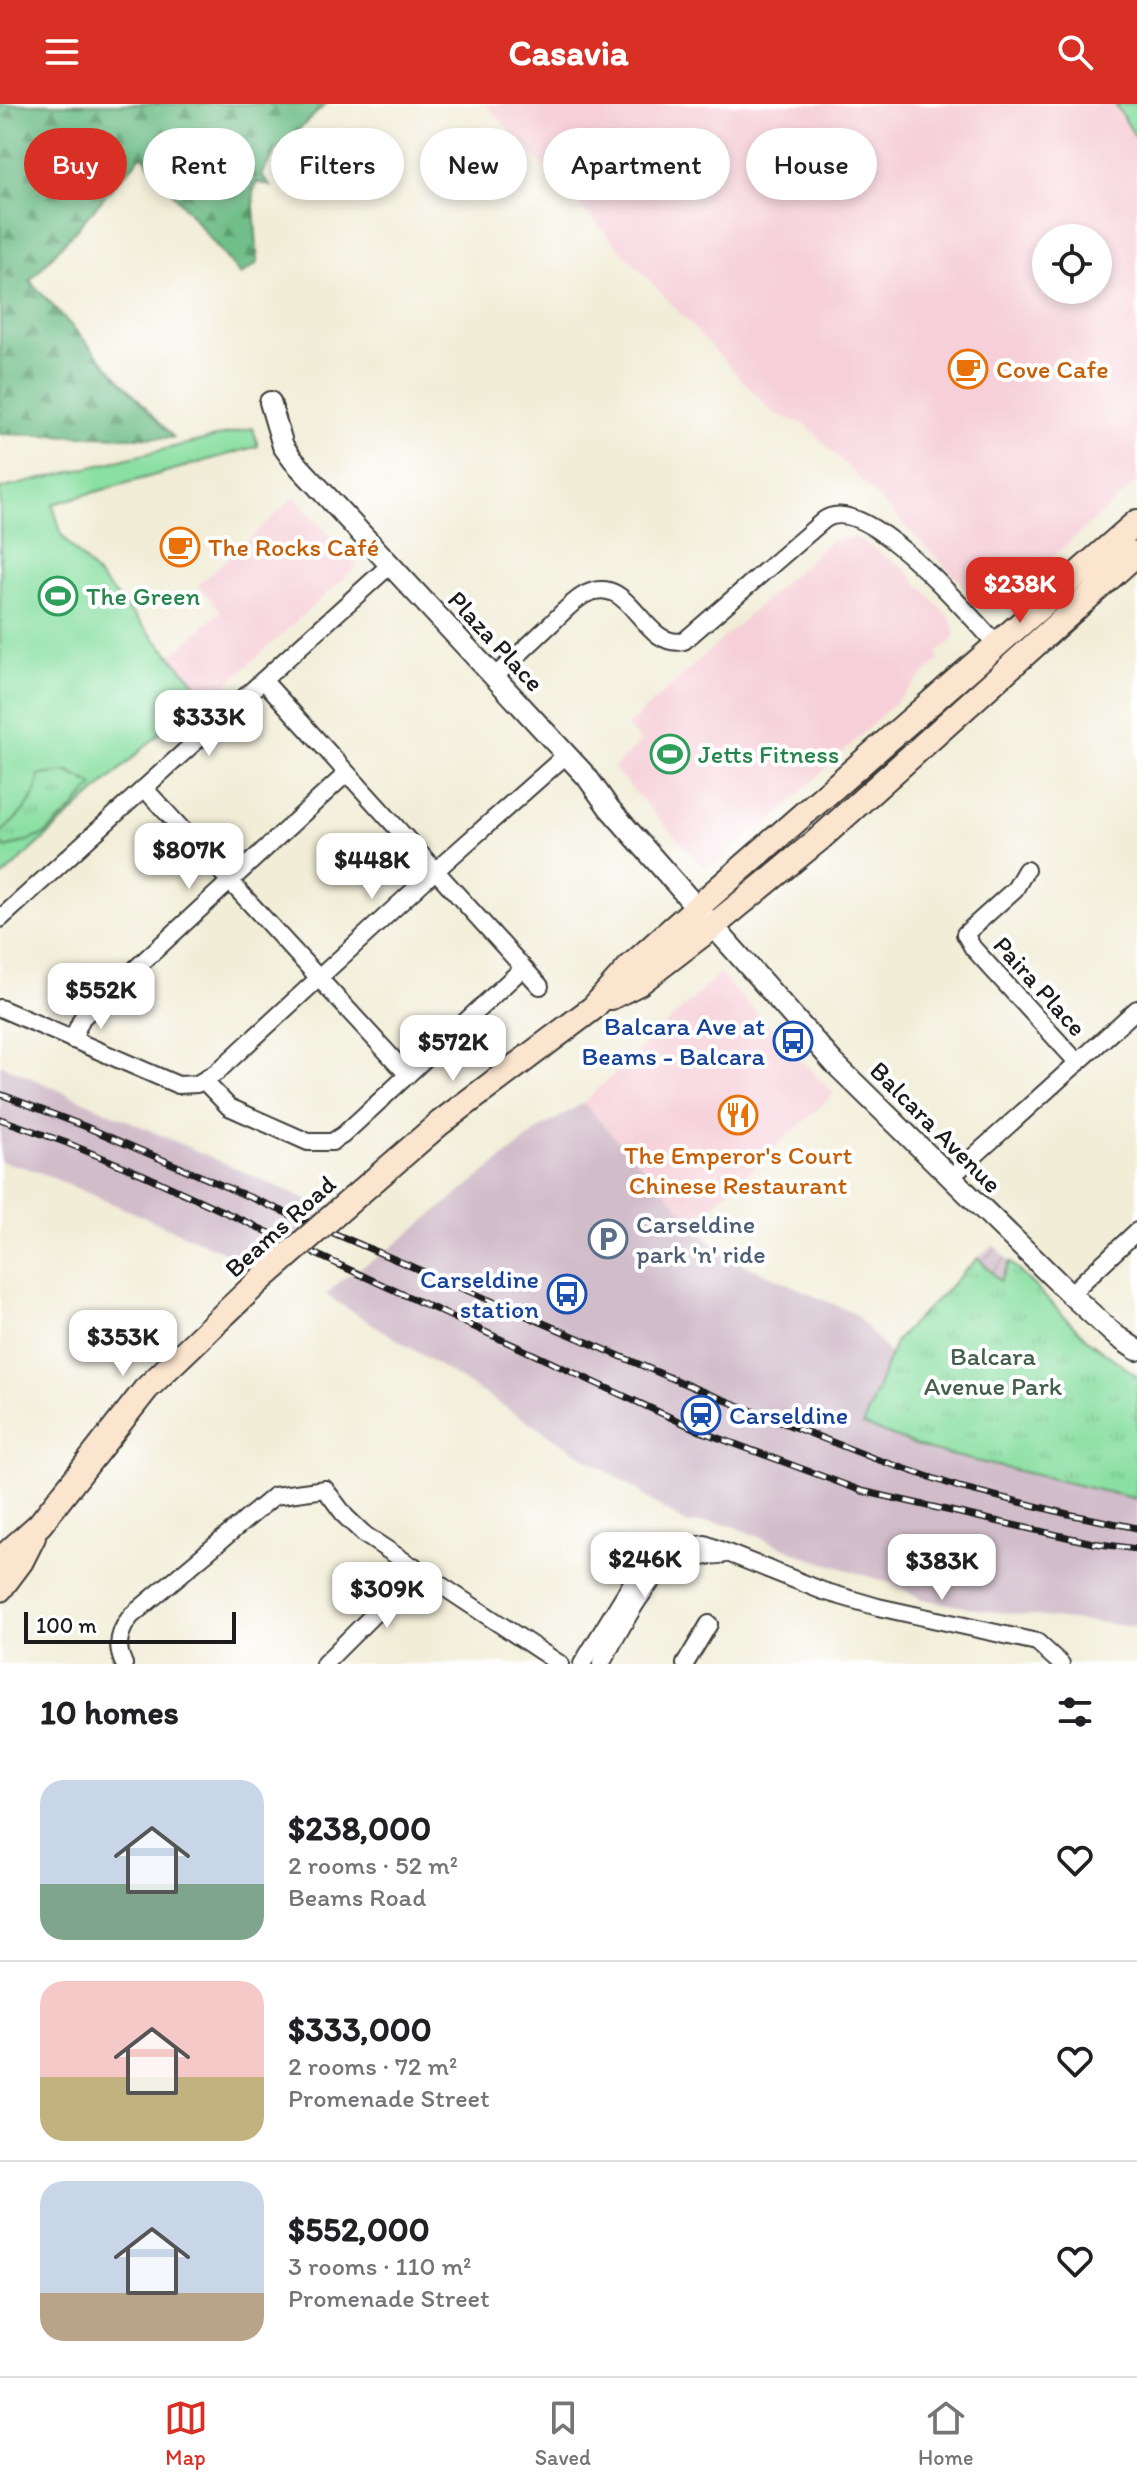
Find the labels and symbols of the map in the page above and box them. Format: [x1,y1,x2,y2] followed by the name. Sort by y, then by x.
[947,348,989,390] cafe icon: Cove Cafe
[996,353,1109,385] place label: Cove Cafe
[159,526,201,568] cafe icon: The Rocks Café
[208,531,379,563] place label: The Rocks Café
[964,557,1076,625] pin: $238K
[37,575,79,617] sports icon: The Green
[86,580,200,612] place label: The Green
[441,584,551,698] street label: Plaza Place
[153,690,265,758] pin: $333K
[649,733,691,775] sports icon: Jetts Fitness
[698,738,839,770] place label: Jetts Fitness
[133,823,245,891] pin: $807K
[316,833,428,901] pin: $448K
[987,929,1093,1043] street label: Paira Place
[45,963,157,1031] pin: $552K
[581,1010,765,1072] place label: Balcara Ave at Beams - Balcara
[397,1015,509,1083] pin: $572K
[772,1020,814,1062] bus stop icon: Balcara Ave at Beams - Balcara
[863,1054,1009,1200] street label: Balcara Avenue
[717,1094,759,1136] restaurant icon: The Emperor's Court Chinese Restaurant
[624,1139,852,1201] place label: The Emperor's Court Chinese Restaurant
[218,1168,342,1284] street label: Beams Road
[636,1208,766,1270] place label: Carseldine park 'n' ride
[587,1218,629,1260] parking icon: Carseldine park 'n' ride
[420,1263,539,1325] place label: Carseldine station
[546,1273,588,1315] bus stop icon: Carseldine station
[67,1310,179,1378] pin: $353K
[924,1340,1063,1402] park label: Balcara Avenue Park
[680,1394,722,1436] station icon: Carseldine
[729,1399,848,1431] place label: Carseldine
[589,1532,701,1600] pin: $246K
[886,1534,998,1602] pin: $383K
[331,1562,443,1630] pin: $309K
[24,1608,236,1644] scale bar

